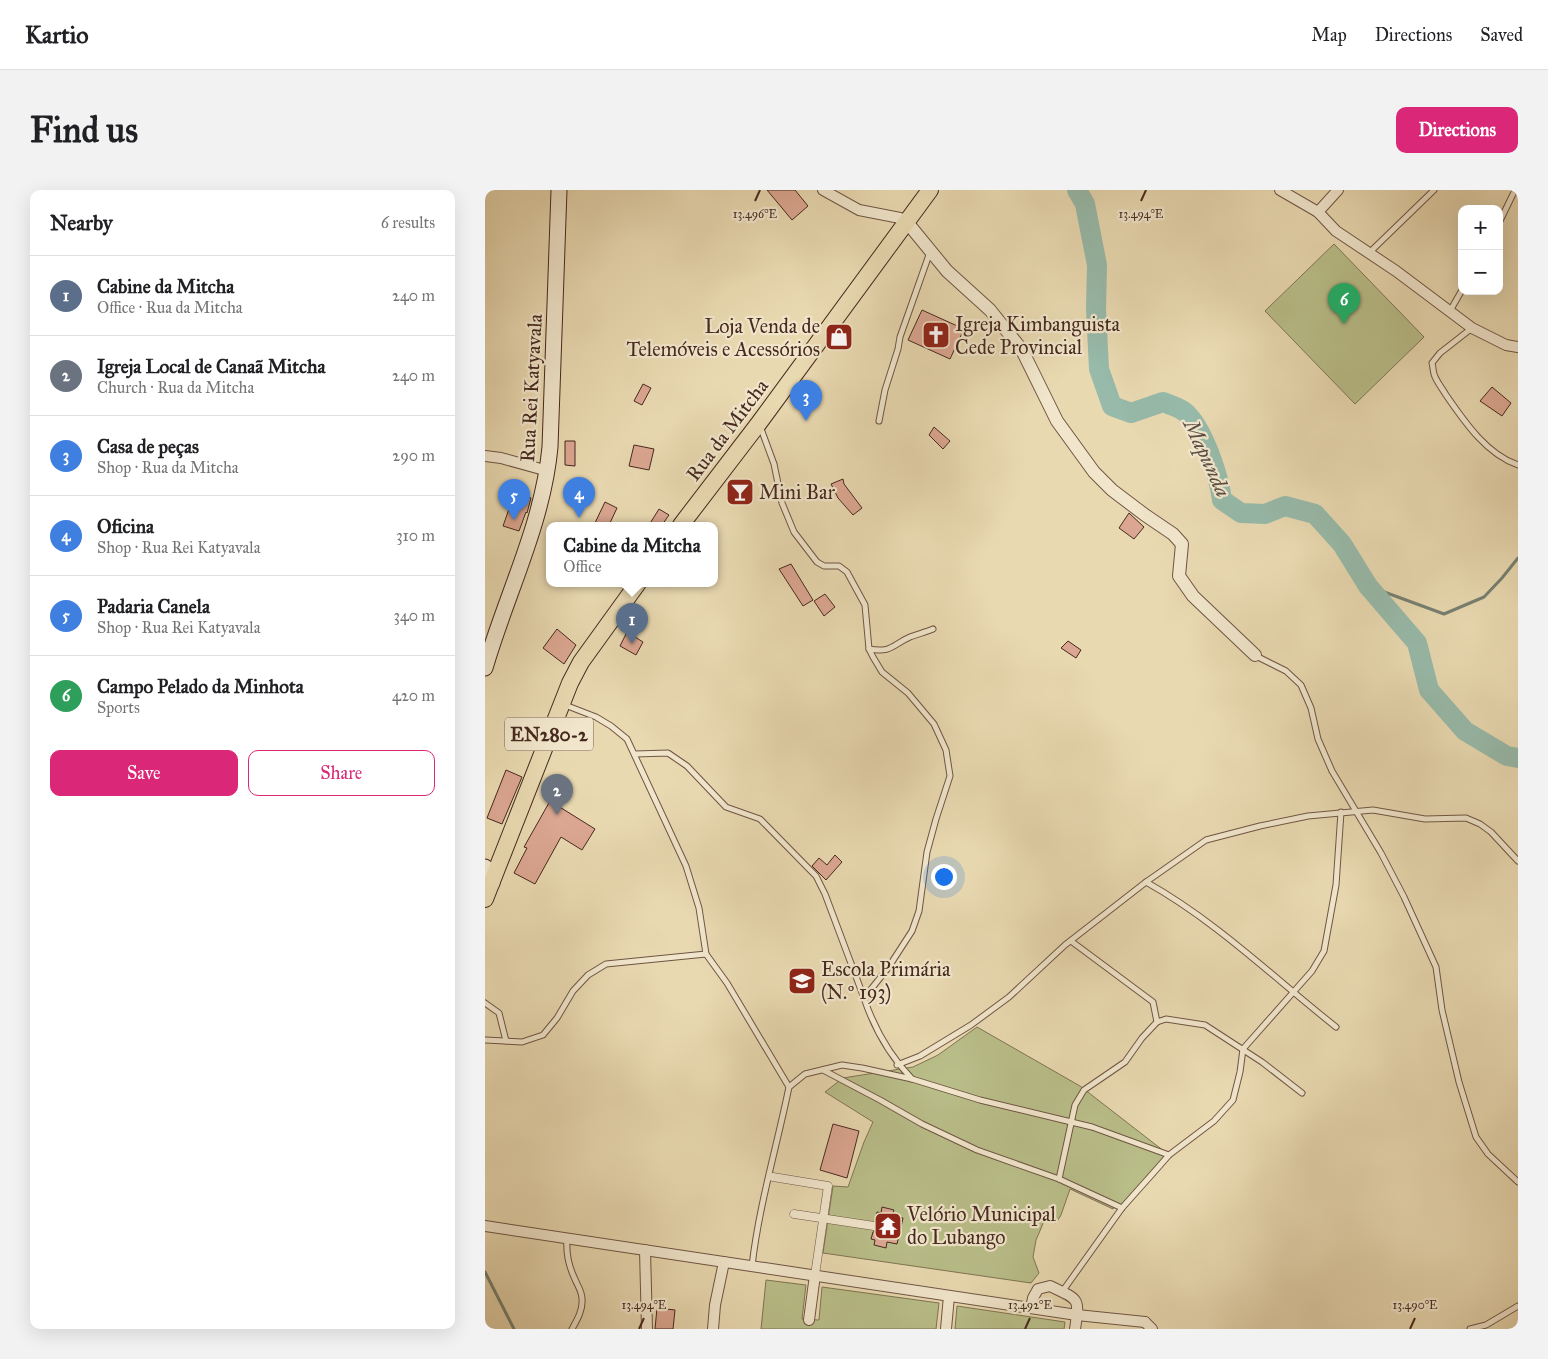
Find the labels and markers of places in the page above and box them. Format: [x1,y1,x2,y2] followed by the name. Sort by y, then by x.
[1328,283,1360,324] pin: 6
[955,312,1120,359] place label: Igreja Kimbanguista Cede Provincial
[626,314,820,361] place label: Loja Venda de Telemóveis e Acessórios
[921,320,951,350] church icon: Igreja Kimbanguista Cede Provincial
[824,322,854,352] shop icon: Loja Venda de Telemóveis e Acessórios
[790,380,822,421] pin: 3
[563,477,595,518] pin: 4
[725,477,755,507] bar icon: Mini Bar
[498,479,530,520] pin: 5
[759,480,835,504] place label: Mini Bar
[616,603,648,644] pin: 1
[541,774,573,815] pin: 2
[821,957,951,1005] place label: Escola Primária (N.º 193)
[787,966,817,996] school or university icon: Escola Primária (N.º 193)
[906,1202,1056,1250] place label: Velório Municipal do Lubango
[873,1211,903,1241] temple icon: Velório Municipal do Lubango

